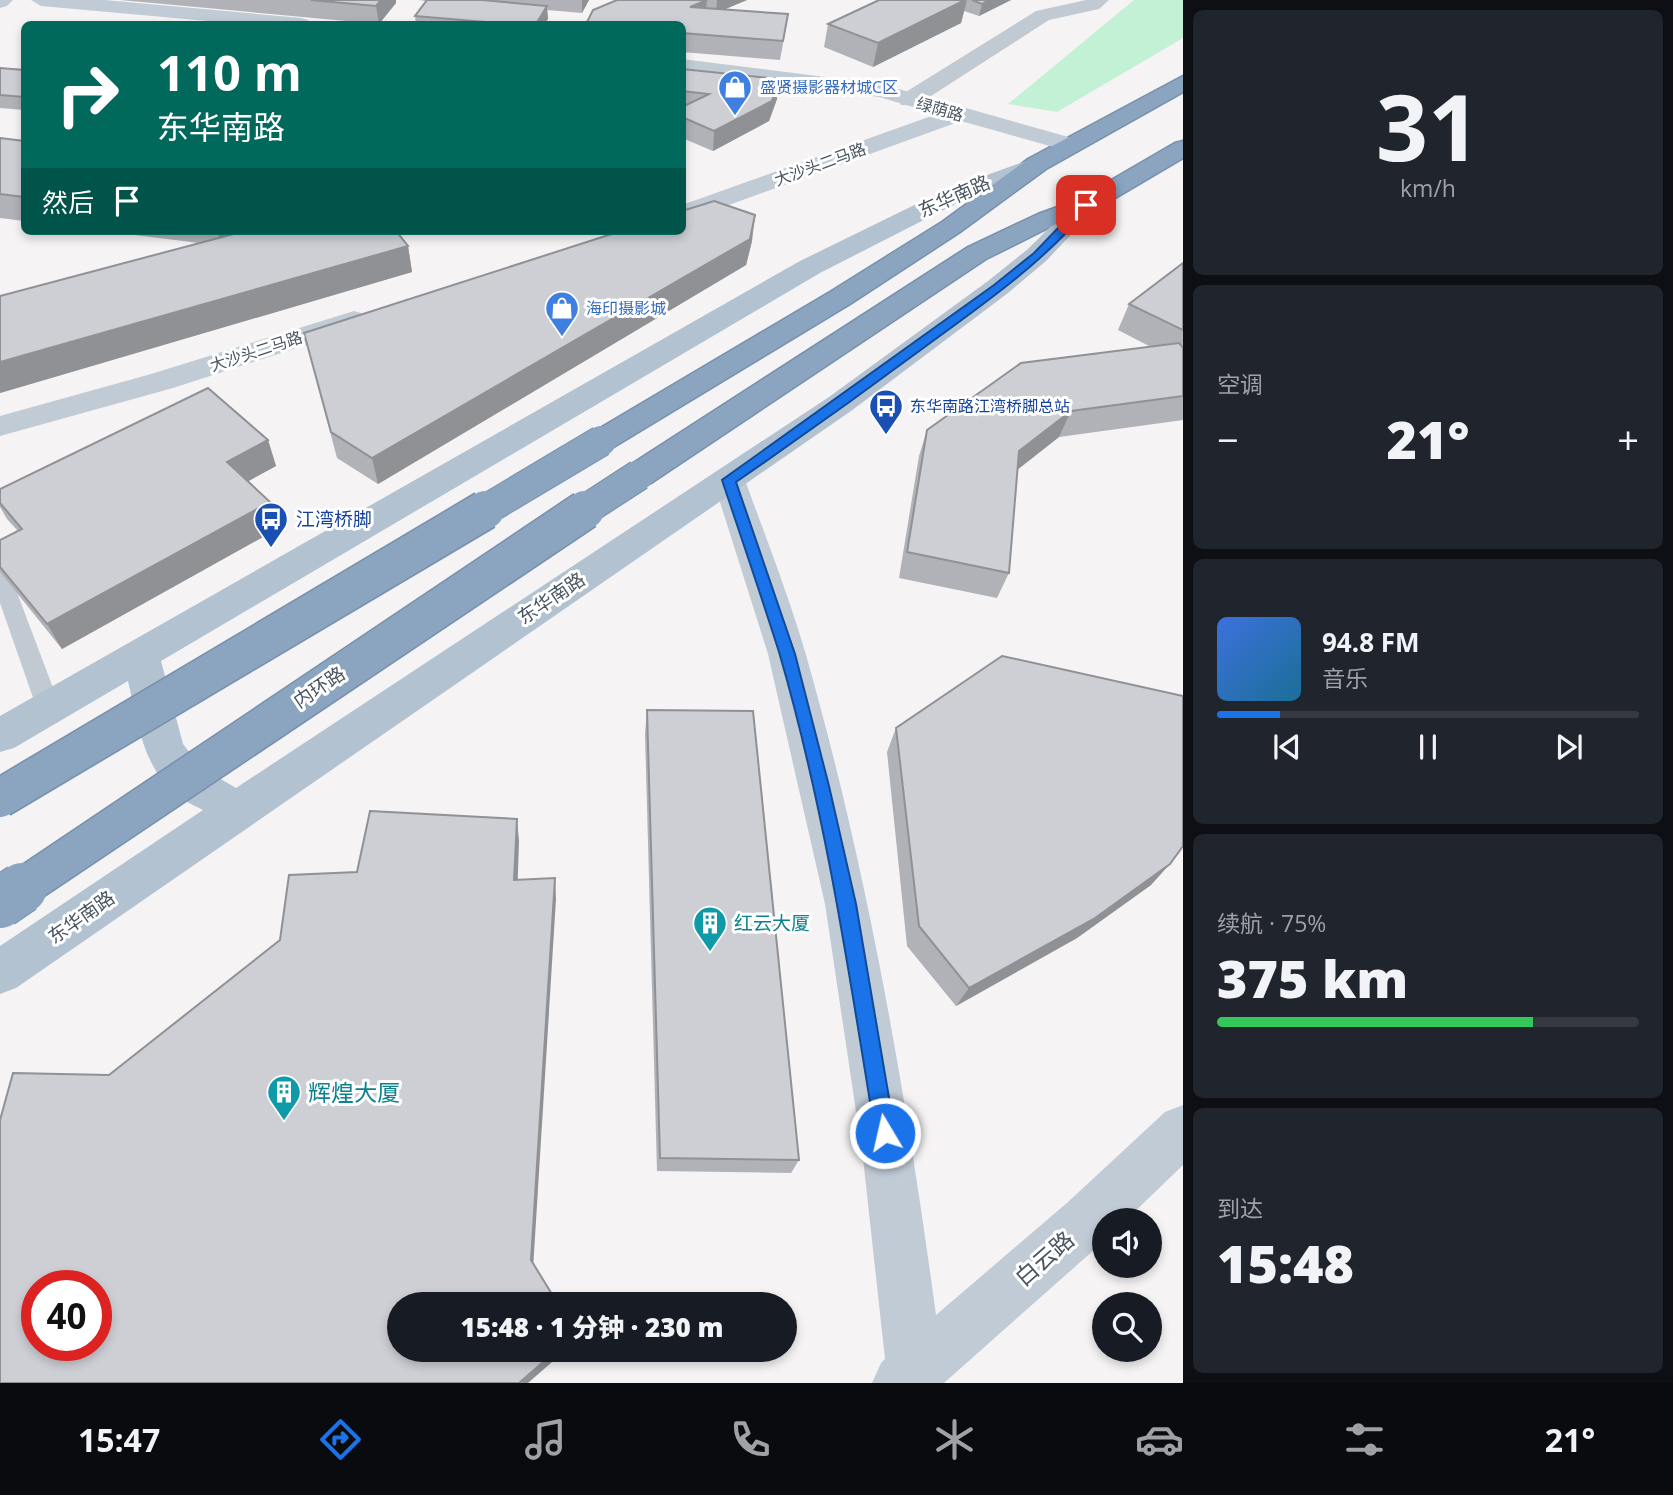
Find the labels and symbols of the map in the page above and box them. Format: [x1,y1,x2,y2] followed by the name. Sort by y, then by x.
[716,68,754,117] shop icon: 盛贤摄影器材城C区
[760,76,898,98] place label: 盛贤摄影器材城C区
[914,92,966,126] street label: 绿荫路
[771,137,869,191] street label: 大沙头二马路
[914,169,994,223] street label: 东华南路
[1056,175,1116,235] pin
[543,289,581,338] shop icon: 海印摄影城
[586,297,666,319] place label: 海印摄影城
[207,326,305,376] street label: 大沙头二马路
[867,387,905,436] bus stop icon: 东华南路江湾桥脚总站
[910,395,1070,417] place label: 东华南路江湾桥脚总站
[252,500,290,549] bus stop icon: 江湾桥脚
[296,506,372,532] place label: 江湾桥脚
[512,566,590,630] street label: 东华南路
[288,660,350,714] street label: 内环路
[42,885,120,949] street label: 东华南路
[691,904,729,953] building icon: 红云大厦
[734,910,810,936] place label: 红云大厦
[265,1073,303,1122] building icon: 辉煌大厦
[308,1076,400,1108] place label: 辉煌大厦
[848,1096,922,1170] position arrow
[1007,1223,1081,1293] street label: 白云路
[21,1270,112,1361] speed limit sign: 40

